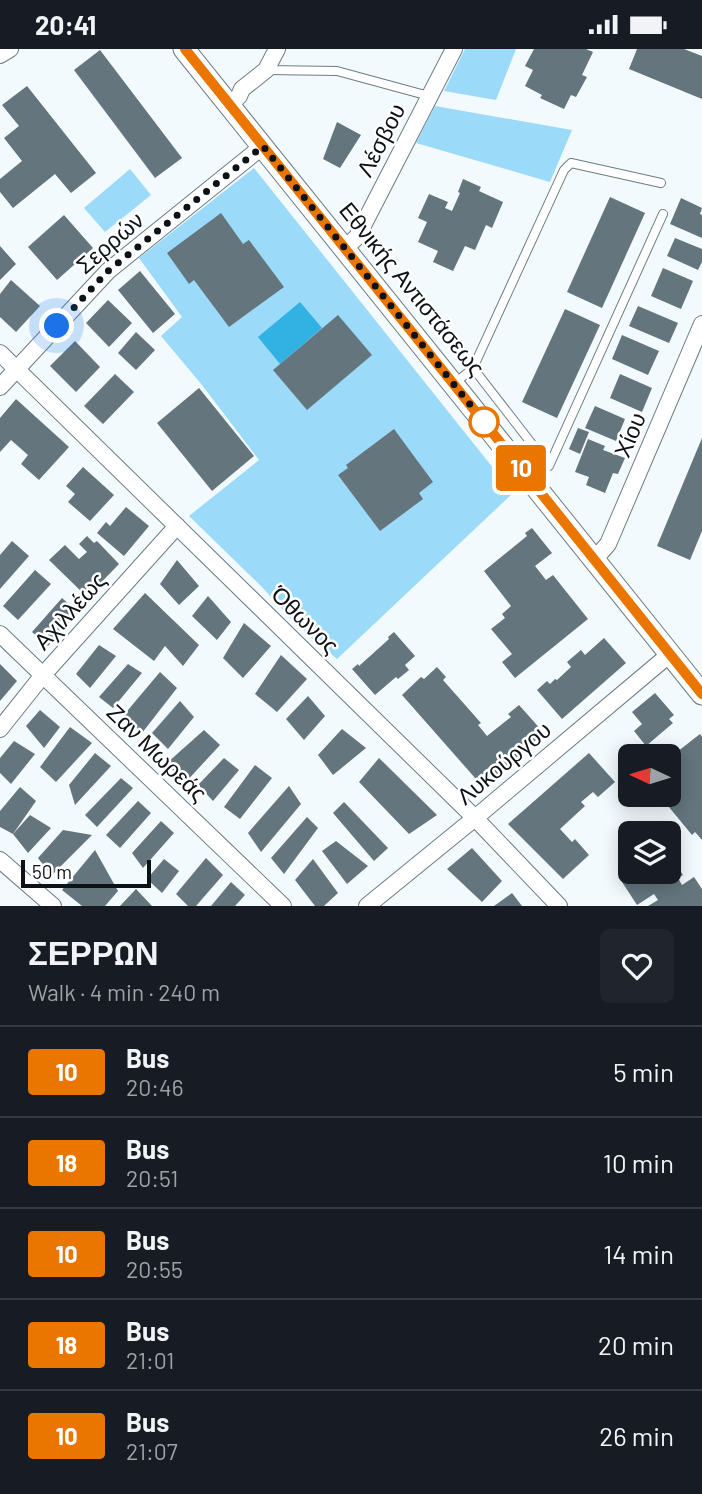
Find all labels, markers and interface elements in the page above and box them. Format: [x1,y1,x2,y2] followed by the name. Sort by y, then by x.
[35,9,96,40] text: 20:41
[350,98,410,181] street label: Λέσβου
[334,196,491,381] street label: Εθνικής Αντιστάσεως
[70,205,149,279] street label: Σερρών
[39,308,74,343] your location
[469,407,499,437] unlabelled marker
[607,408,651,461] street label: Χίου
[490,445,552,491] line badge: 10
[510,453,532,482] text: 10
[27,566,111,655] street label: Αχιλλέως
[265,579,345,659] street label: Όθωνος
[102,698,214,807] street label: Ζαν Μωρεάς
[451,715,556,810] street label: Λυκούργου
[618,744,681,807] north arrow
[618,744,681,884] map controls
[618,821,681,884] button: layers
[21,857,150,889] scale bar
[32,860,72,883] text: 50 m
[600,929,674,1003] button: heart
[28,932,159,972] text: ΣΕΡΡΩΝ
[28,978,220,1006] text: Walk · 4 min · 240 m
[126,1042,169,1073] text: Bus
[613,1056,674,1087] text: 5 min
[55,1057,78,1086] text: 10
[126,1073,184,1101] text: 20:46
[126,1133,169,1164] text: Bus
[603,1147,674,1178] text: 10 min
[56,1148,77,1177] text: 18
[126,1164,178,1192] text: 20:51
[126,1224,169,1255] text: Bus
[603,1238,674,1269] text: 14 min
[55,1239,78,1268] text: 10
[126,1255,183,1283] text: 20:55
[126,1315,169,1346] text: Bus
[598,1329,674,1360] text: 20 min
[56,1330,77,1359] text: 18
[126,1346,174,1374] text: 21:01
[126,1406,169,1437] text: Bus
[599,1420,674,1451] text: 26 min
[55,1421,78,1450] text: 10
[126,1437,178,1465] text: 21:07

